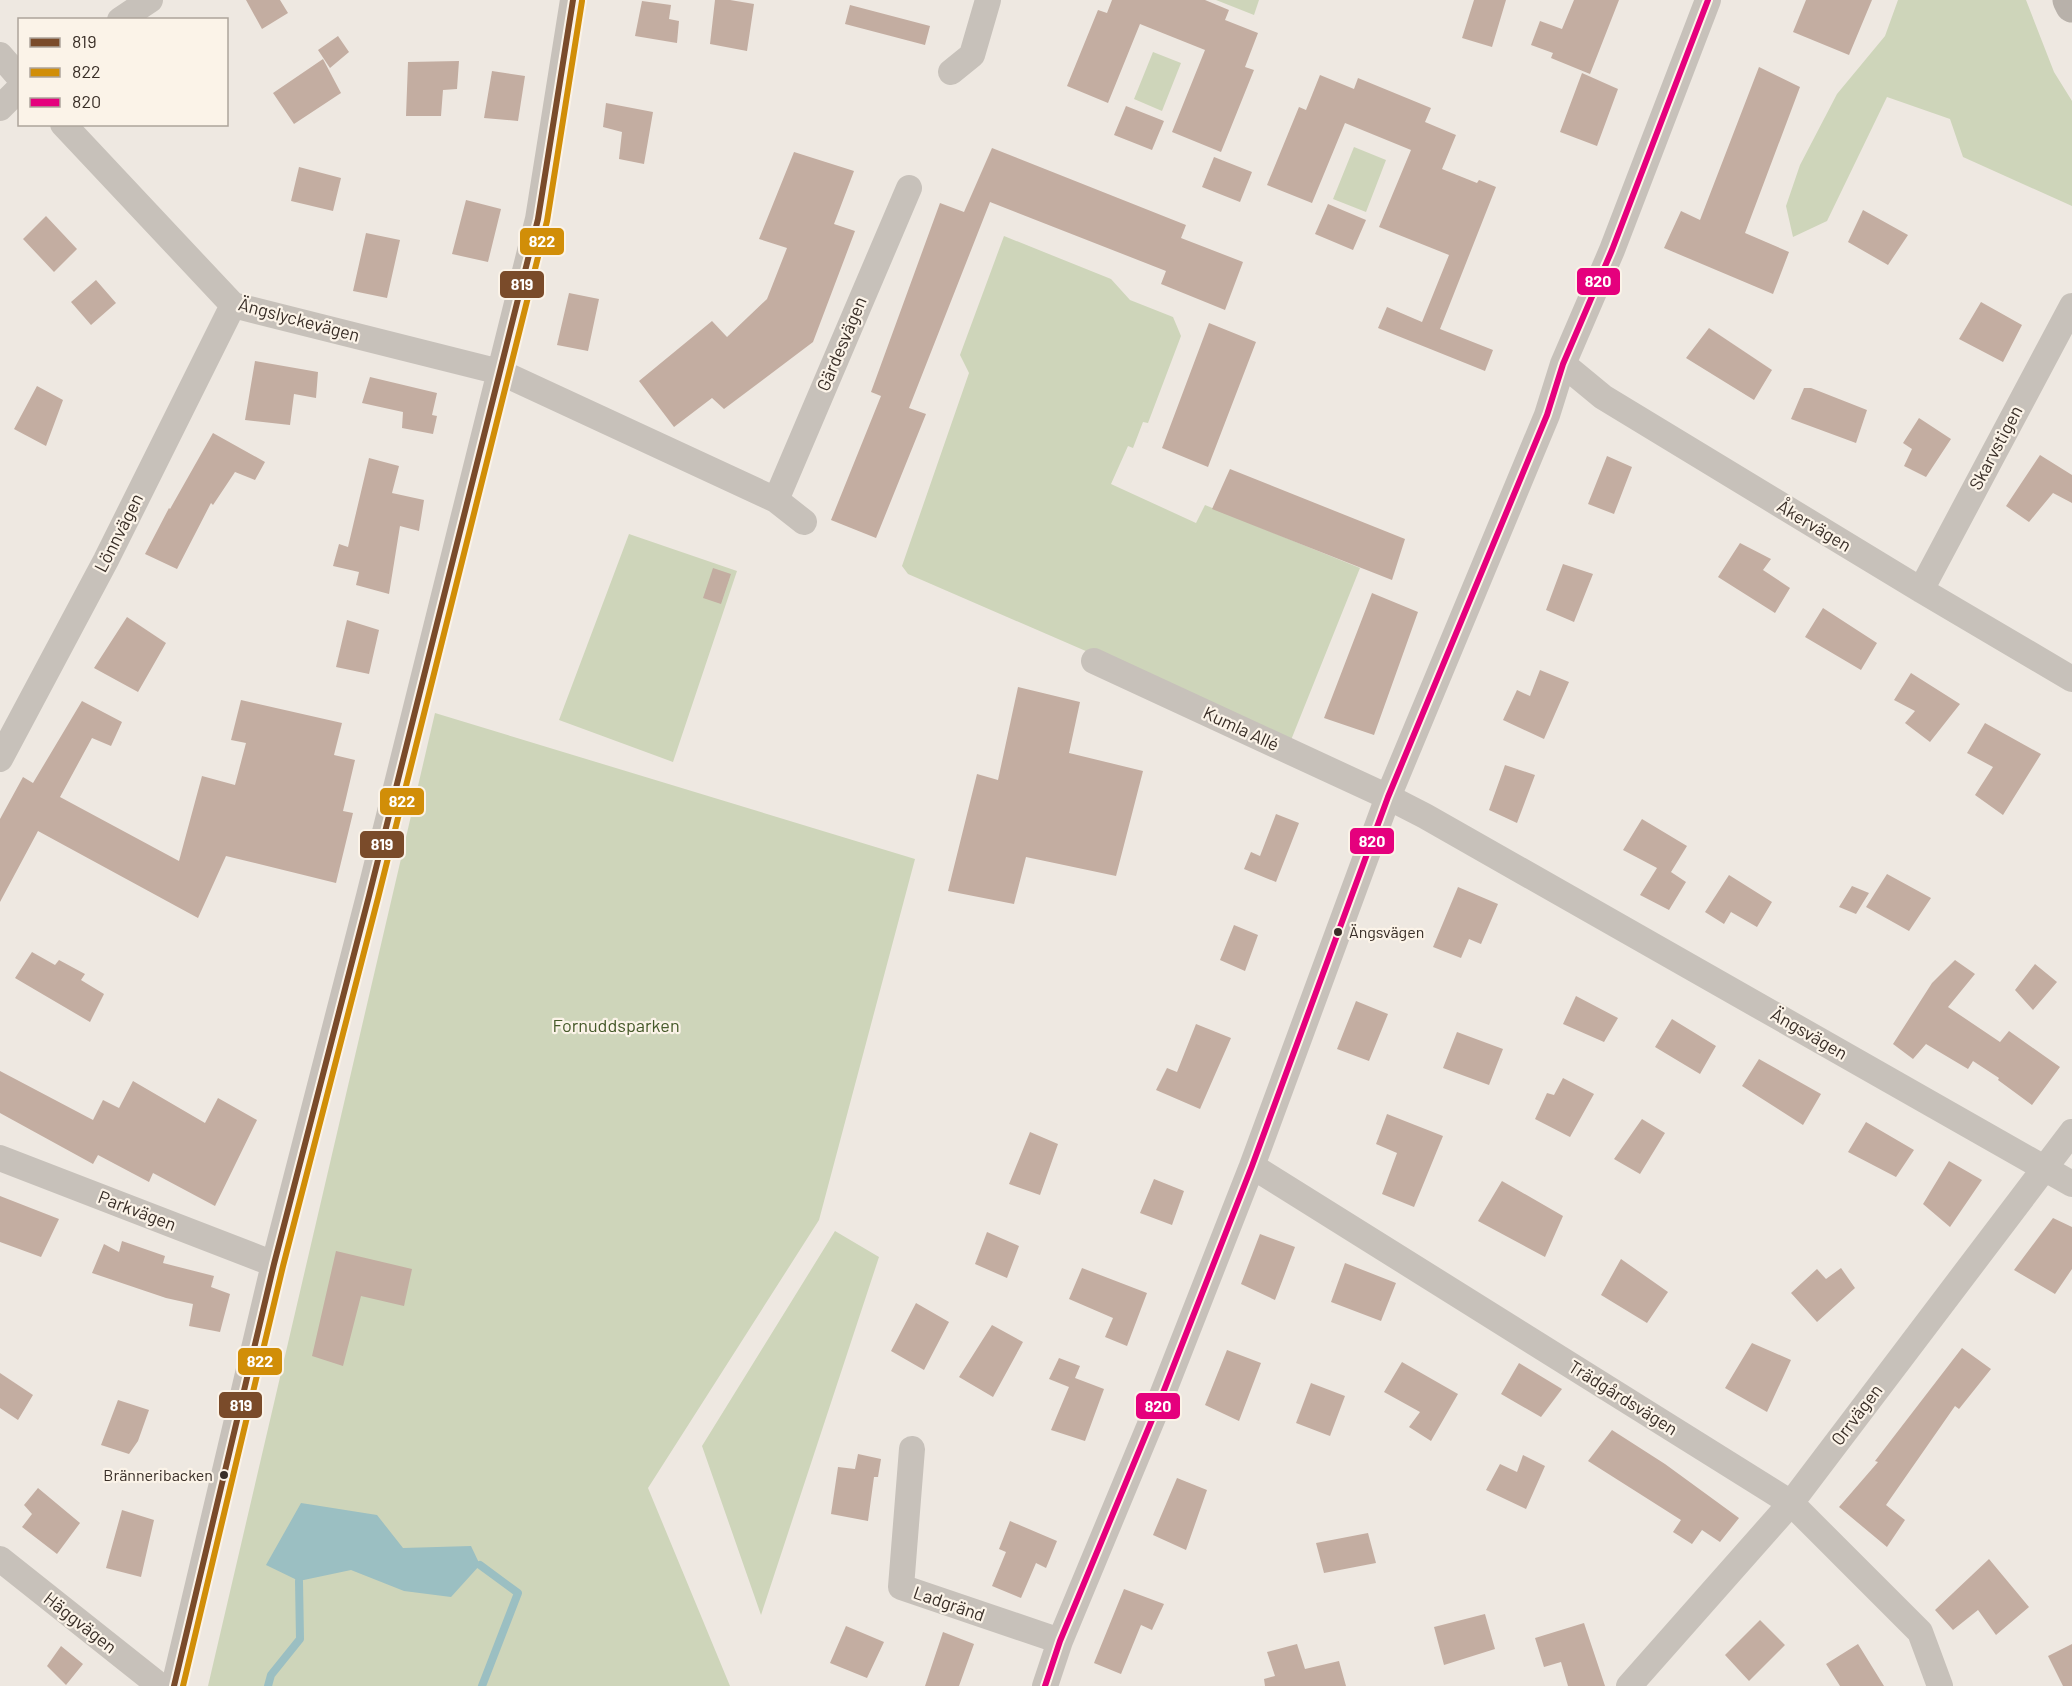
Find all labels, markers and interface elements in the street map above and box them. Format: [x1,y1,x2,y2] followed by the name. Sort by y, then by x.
[18,18,228,126] legend
[72,30,97,52] text: 819
[72,60,101,82] text: 822
[72,90,101,112] text: 820
[519,227,565,256] line badge: 822
[529,231,555,250] text: 822
[1576,267,1621,296] line badge: 820
[499,270,545,299] line badge: 819
[1585,271,1611,290] text: 820
[511,274,533,293] text: 819
[236,292,362,346] street label: Ängslyckevägen
[811,293,871,394] street label: Gärdesvägen
[1964,402,2027,493] street label: Skarvstigen
[89,489,147,576] street label: Lönnvägen
[1773,494,1856,556] street label: Åkervägen
[1200,701,1283,755] street label: Kumla Allé
[379,787,425,816] line badge: 822
[389,791,415,810] text: 822
[1349,827,1395,855] line badge: 820
[359,830,405,859] line badge: 819
[1359,831,1385,850] text: 820
[371,834,393,853] text: 819
[1349,922,1424,941] place label: Ängsvägen
[1332,926,1344,938] marker: Ängsvägen
[1767,1002,1852,1064] street label: Ängsvägen
[552,1014,680,1036] park label: Fornuddsparken
[95,1185,179,1235] street label: Parkvägen
[237,1347,283,1376] line badge: 822
[247,1351,273,1370] text: 822
[1565,1355,1682,1439] street label: Trädgårdsvägen
[1826,1379,1886,1449] street label: Orrvägen
[218,1391,263,1419] line badge: 819
[1135,1392,1181,1420] line badge: 820
[230,1395,252,1414] text: 819
[1145,1396,1171,1415] text: 820
[103,1465,213,1484] place label: Bränneribacken
[218,1469,230,1481] marker: Bränneribacken
[911,1581,988,1625] street label: Ladgränd
[40,1587,122,1658] street label: Häggvägen

